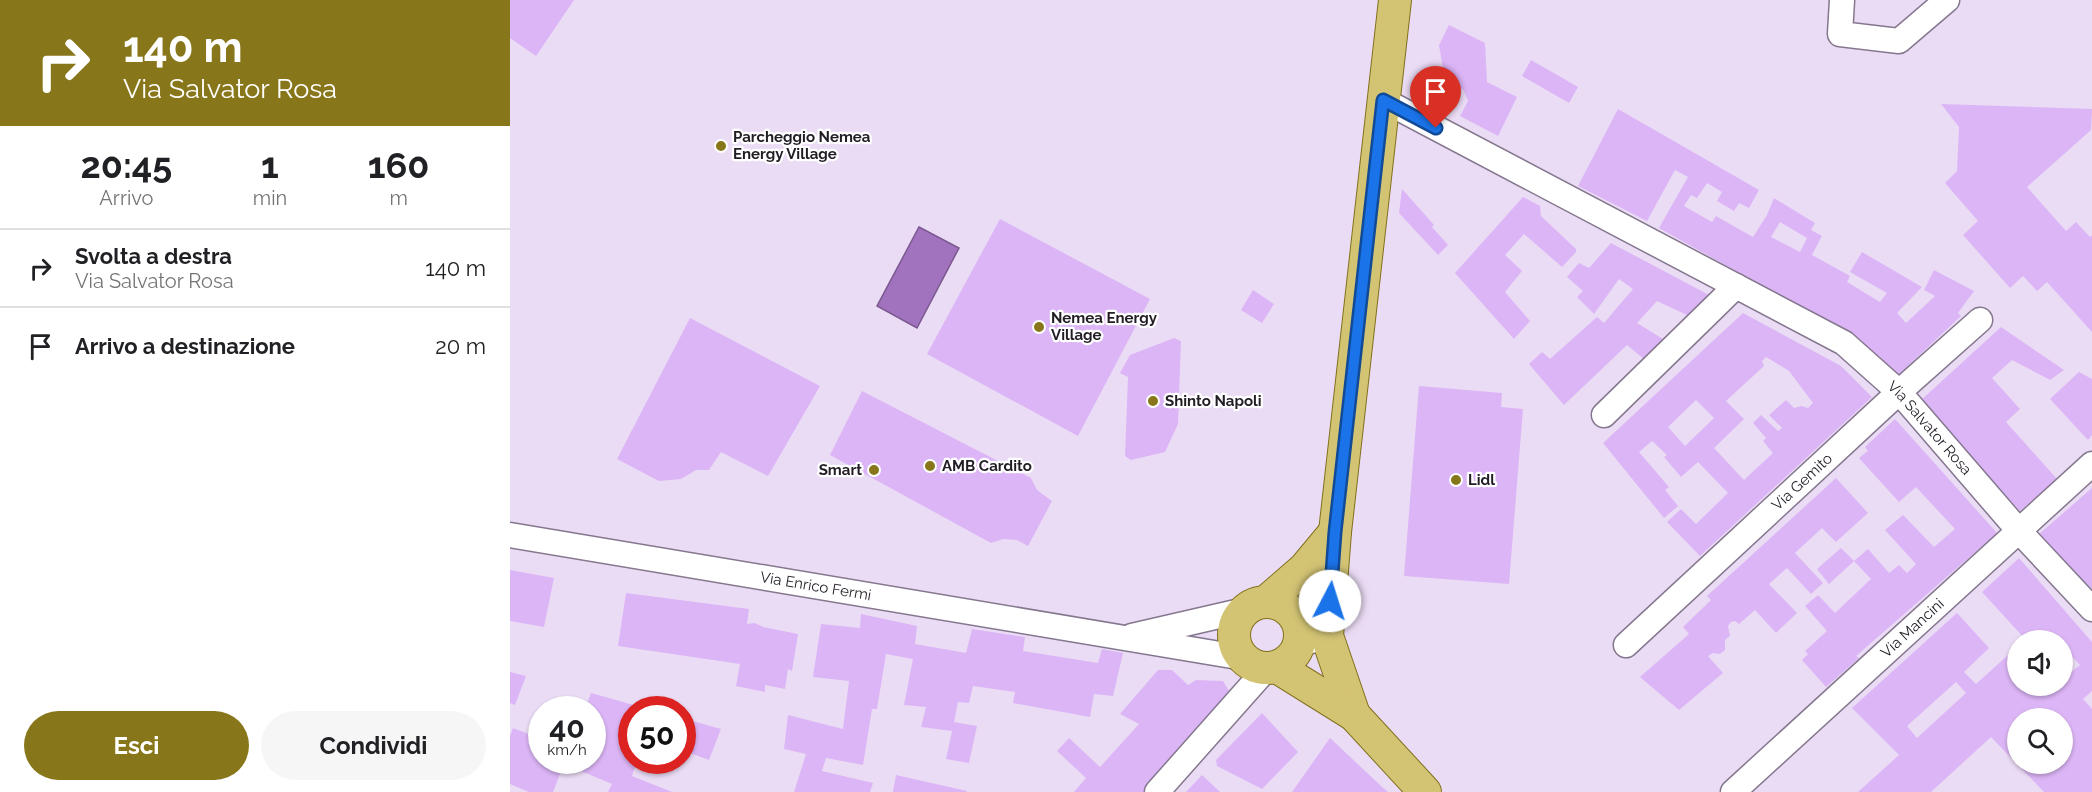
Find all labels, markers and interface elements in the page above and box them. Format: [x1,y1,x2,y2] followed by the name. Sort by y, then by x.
[123,23,243,72] text: 140 m
[24,24,102,102] icon: right
[1410,66,1461,128] pin
[123,73,337,104] text: Via Salvator Rosa
[1419,75,1452,108] icon: arrive
[733,128,871,163] place label: Parcheggio Nemea Energy Village
[714,139,728,153] marker: Parcheggio Nemea Energy Village
[81,144,172,186] text: 20:45
[261,144,279,186] text: 1
[368,144,429,186] text: 160
[99,186,153,210] text: Arrivo
[253,186,287,210] text: min
[389,186,408,210] text: m
[75,243,232,269] text: Svolta a destra
[24,252,57,285] icon: right
[425,255,486,281] text: 140 m
[75,269,234,293] text: Via Salvator Rosa
[1051,309,1158,344] place label: Nemea Energy Village
[1032,320,1046,334] marker: Nemea Energy Village
[24,330,57,363] icon: arrive
[75,333,295,359] text: Arrivo a destinazione
[435,333,486,359] text: 20 m
[1884,377,1976,479] street label: Via Salvator Rosa
[1165,392,1262,410] place label: Shinto Napoli
[1146,394,1160,408] marker: Shinto Napoli
[1768,449,1836,514] street label: Via Gemito
[942,457,1032,475] place label: AMB Cardito
[923,459,937,473] marker: AMB Cardito
[819,461,862,479] place label: Smart
[867,463,881,477] marker: Smart
[1468,471,1495,489] place label: Lidl
[1449,473,1463,487] marker: Lidl
[759,568,873,604] street label: Via Enrico Fermi
[1298,569,1362,633] position arrow
[1877,595,1948,661] street label: Via Mancini
[2007,630,2073,774] map controls
[2007,630,2073,696] button: sound
[618,696,696,774] speed limit sign: 50
[2007,708,2073,774] button: search
[549,710,585,745] text: 40
[24,711,249,780] button: Esci
[261,711,486,780] button: Condividi
[547,741,587,759] text: km/h

